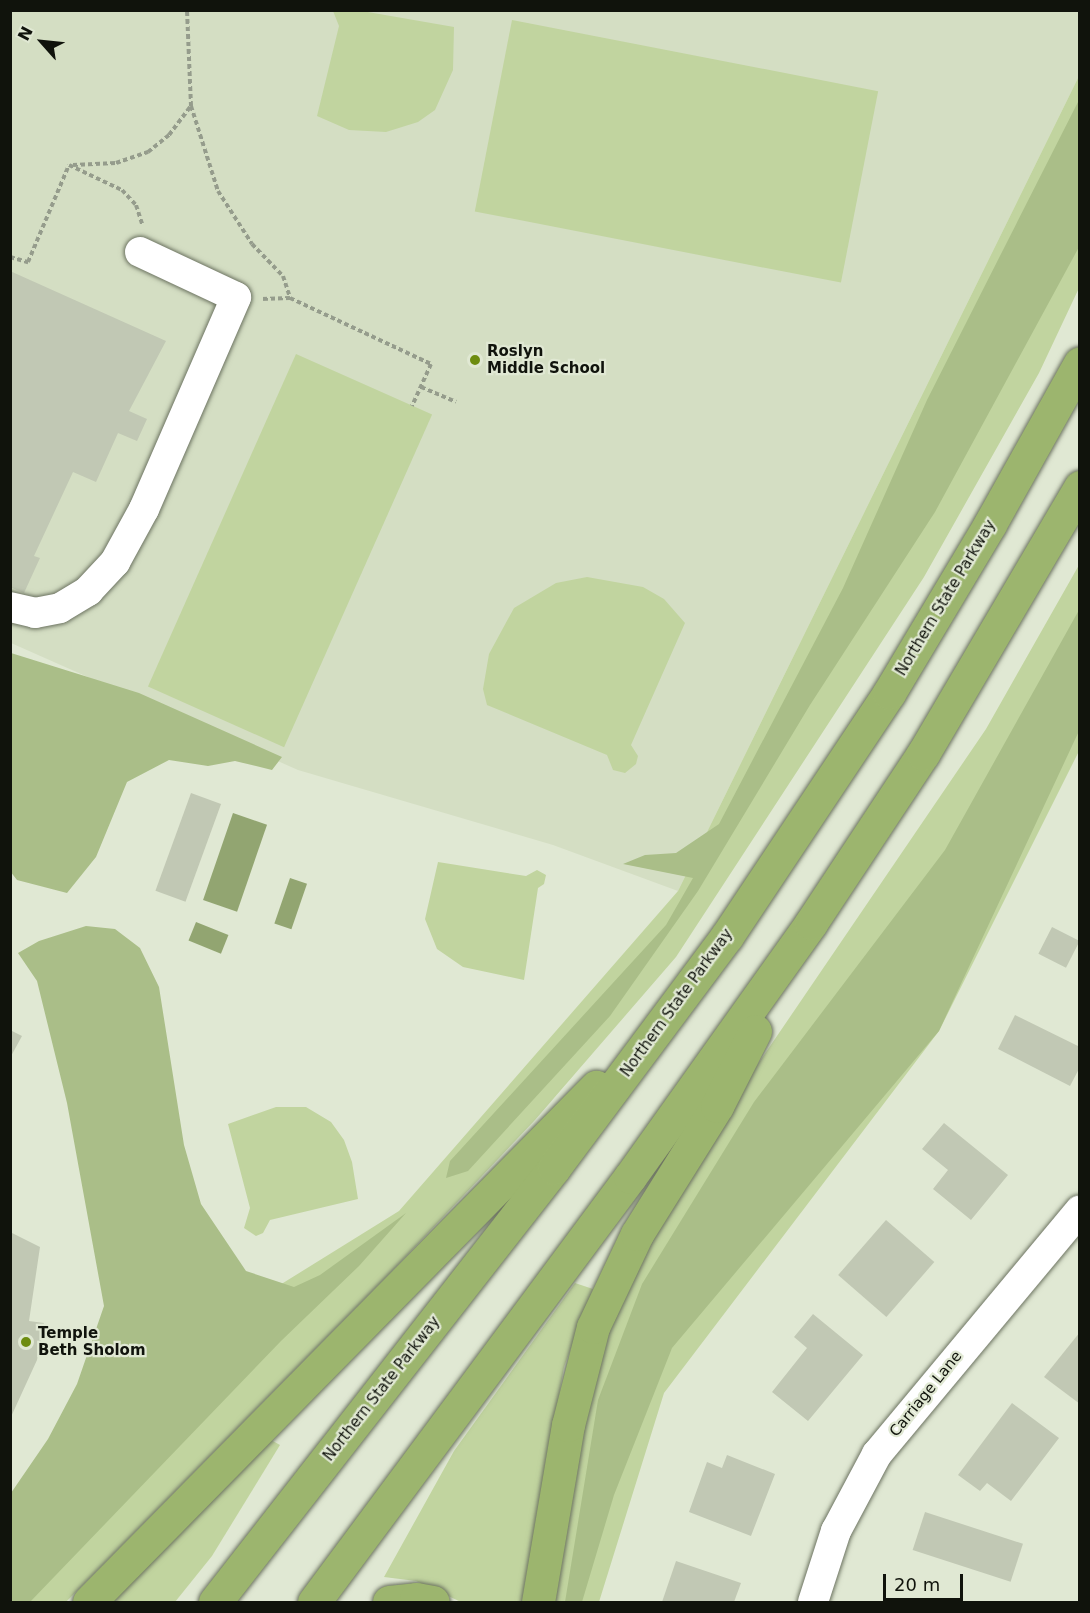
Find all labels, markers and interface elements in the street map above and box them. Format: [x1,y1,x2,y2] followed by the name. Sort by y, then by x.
[12,12,72,72] north arrow
[14,23,37,44] text: N
[487,342,605,377] place label: Roslyn Middle School
[468,353,482,367] marker: Roslyn Middle School
[892,517,1000,679] street label: Northern State Parkway
[617,925,737,1081] street label: Northern State Parkway
[320,1313,444,1465] street label: Northern State Parkway
[38,1324,146,1359] place label: Temple Beth Sholom
[19,1335,33,1349] marker: Temple Beth Sholom
[886,1348,966,1440] street label: Carriage Lane
[886,1562,966,1600] scale bar
[894,1574,940,1595] text: 20 m

